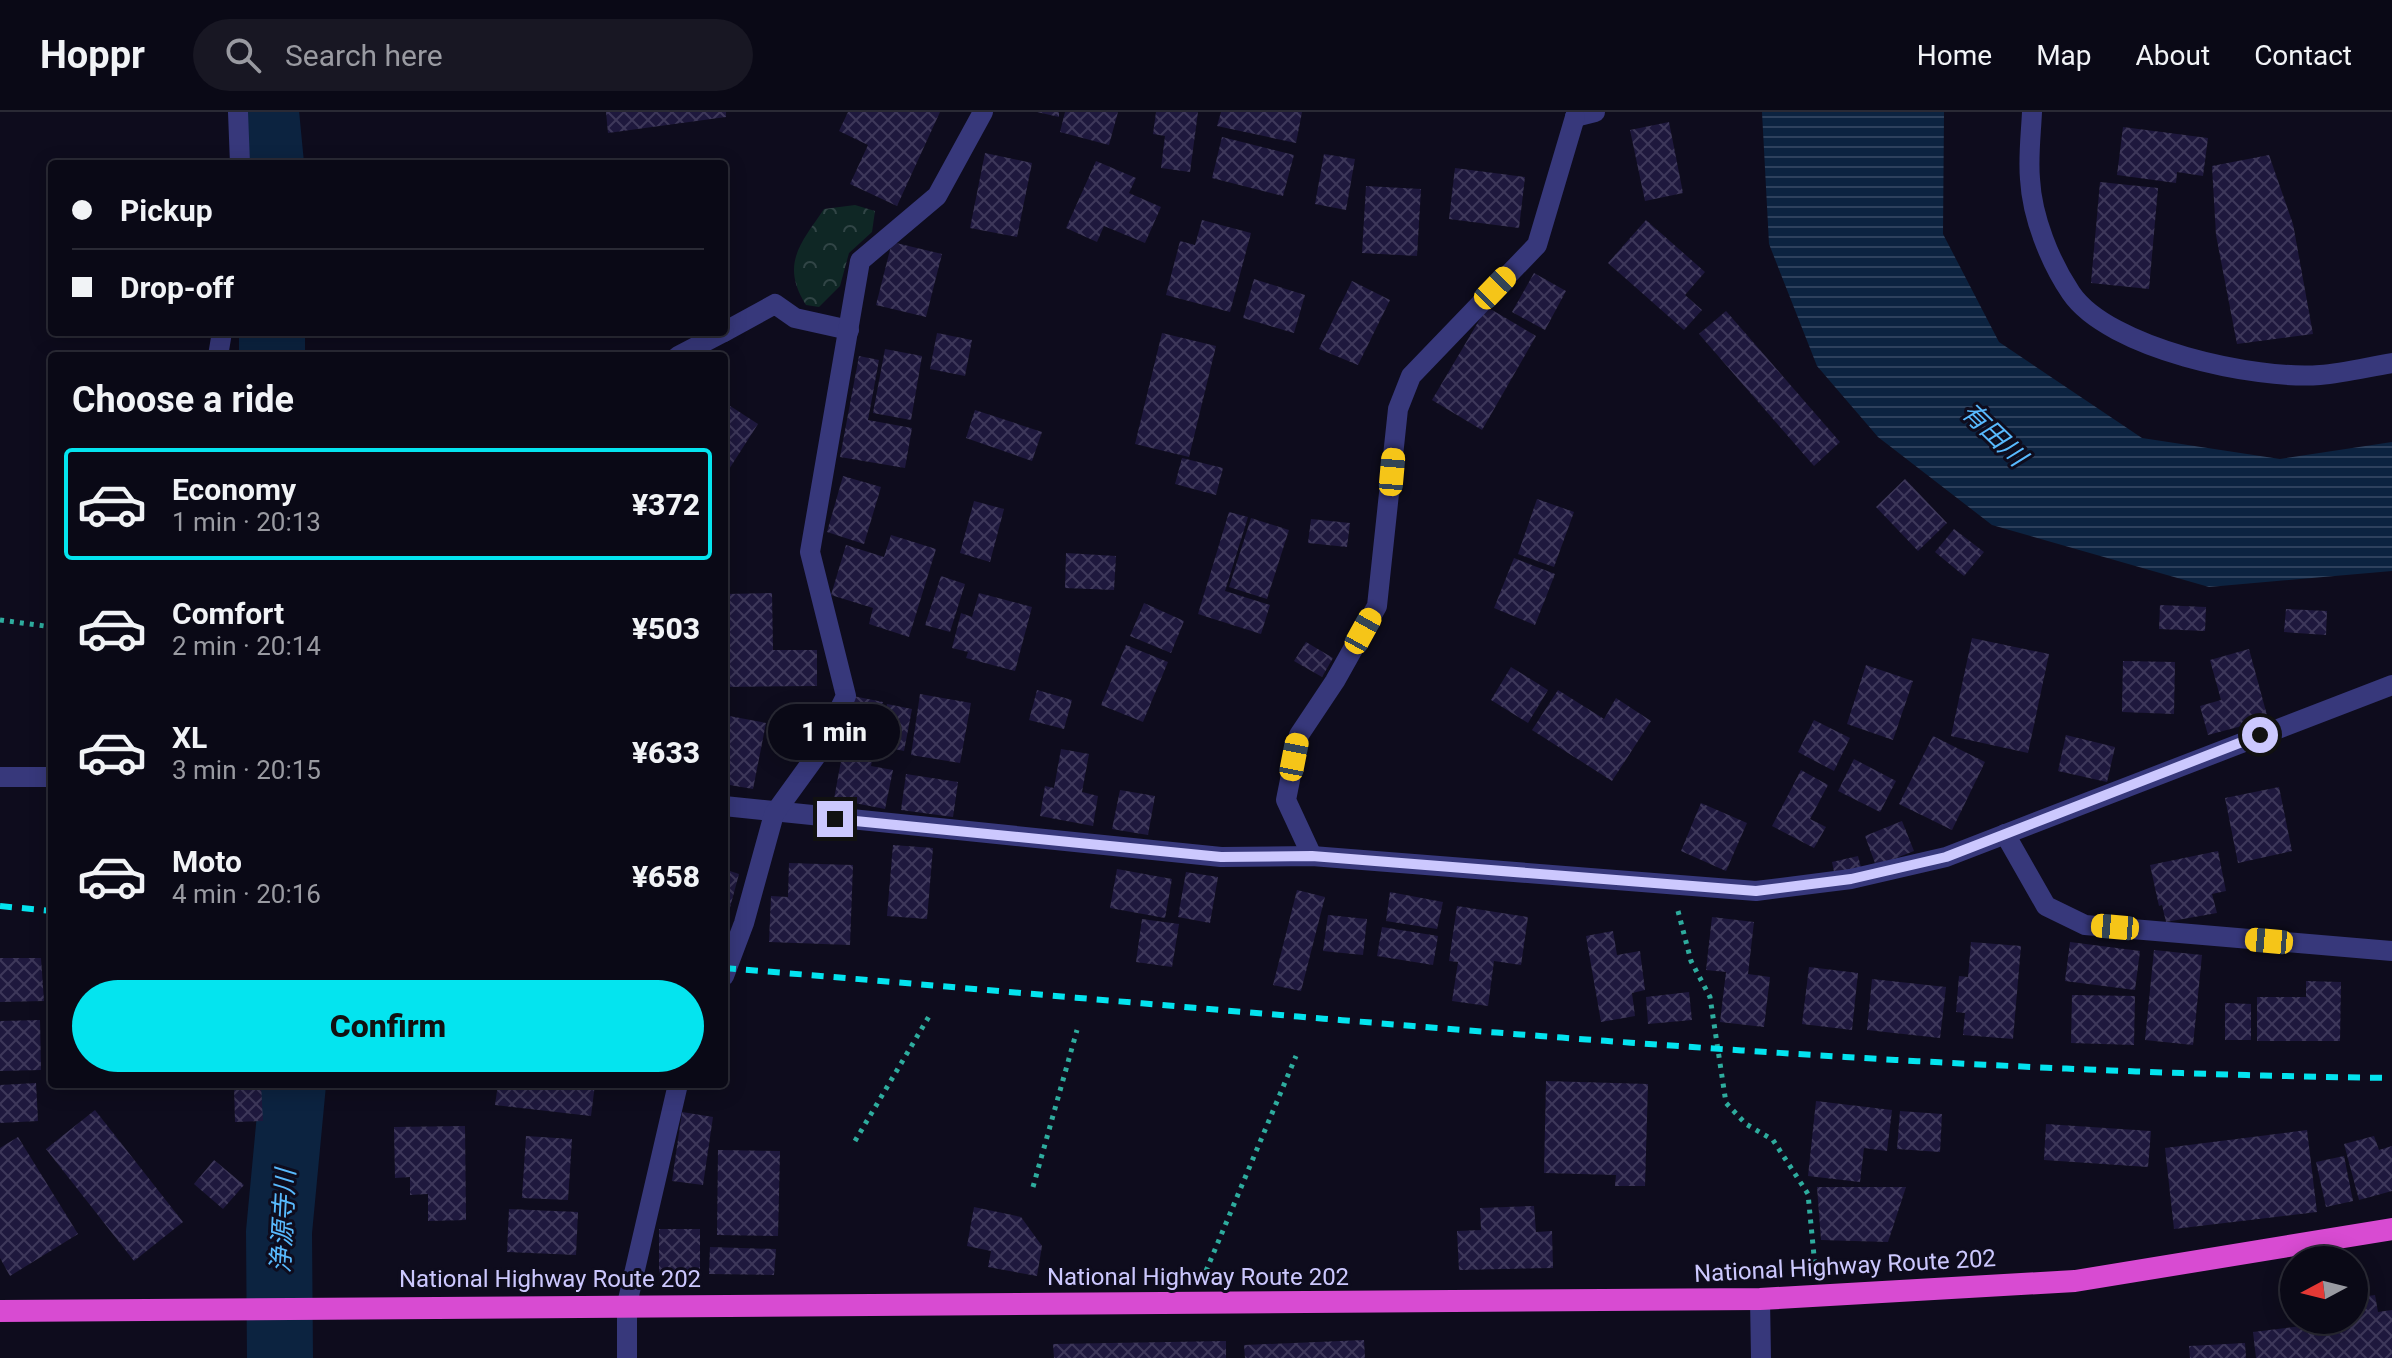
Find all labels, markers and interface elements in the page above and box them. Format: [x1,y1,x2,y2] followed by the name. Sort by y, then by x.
[193,19,753,91] search box
[40,33,145,77] text: Hoppr
[221,33,265,77] icon: search
[285,38,443,73] text: Search here
[1917,39,1992,72] text: Home
[2036,39,2092,72] text: Map
[2136,39,2210,72] text: About
[2254,39,2352,72] text: Contact
[120,193,213,228] text: Pickup
[1470,262,1520,314] car
[120,270,234,305] text: Drop-off
[72,379,294,421] text: Choose a ride
[1956,396,2035,474] water label: 有田川
[1378,447,1406,497] car
[76,468,148,540] icon: car
[172,472,296,507] text: Economy
[632,487,700,522] text: ¥372
[172,507,321,537] text: 1 min · 20:13
[76,592,148,664] icon: car
[172,596,284,631] text: Comfort
[1341,604,1385,658] car
[632,611,700,646] text: ¥503
[172,631,321,661] text: 2 min · 20:14
[769,703,901,759] callout: 1 min
[76,716,148,788] icon: car
[801,717,867,747] text: 1 min
[2242,717,2278,753] route start
[172,720,207,755] text: XL
[1278,731,1310,783] car
[632,735,700,770] text: ¥633
[172,755,321,785] text: 3 min · 20:15
[817,801,853,837] route end
[76,840,148,912] icon: car
[172,844,242,879] text: Moto
[632,859,700,894] text: ¥658
[172,879,321,909] text: 4 min · 20:16
[2090,913,2140,941] car
[2244,927,2294,955] car
[72,980,704,1072] button: Confirm
[265,1165,301,1274] water label: 浄源寺川
[1693,1244,1997,1288] street label: National Highway Route 202
[2280,1246,2368,1334] north arrow
[2280,1246,2368,1334] map controls
[1047,1263,1349,1291] street label: National Highway Route 202
[399,1265,701,1293] street label: National Highway Route 202

